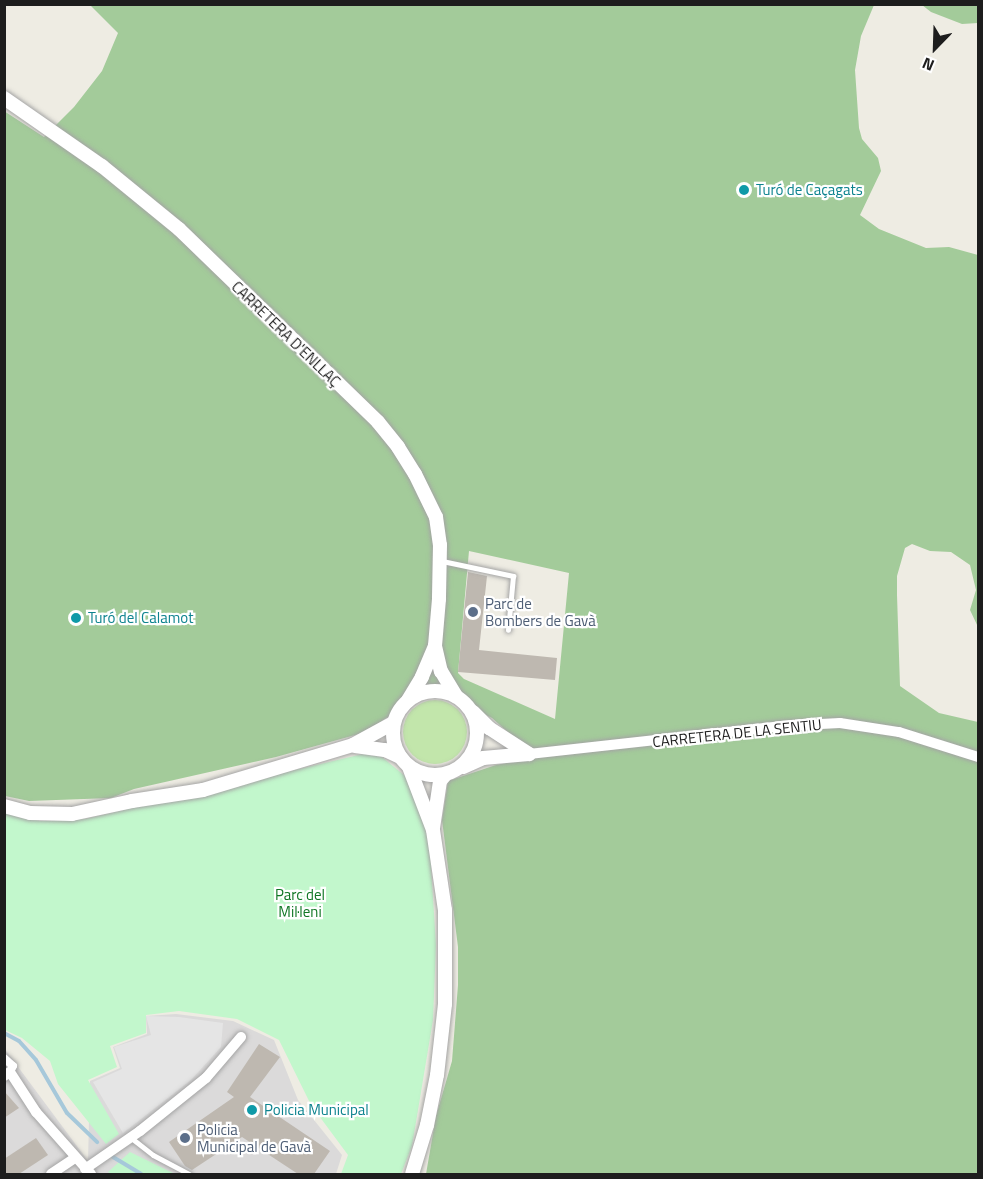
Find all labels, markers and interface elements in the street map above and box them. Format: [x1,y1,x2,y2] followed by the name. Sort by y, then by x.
[905,18,965,78] north arrow
[918,51,938,78] text: N
[756,181,863,199] place label: Turó de Caçagats
[737,183,751,197] marker: Turó de Caçagats
[228,278,344,390] street label: CARRETERA D'ENLLAÇ
[485,594,596,629] place label: Parc de Bombers de Gavà
[466,605,480,619] marker: Parc de Bombers de Gavà
[88,609,193,627] place label: Turó del Calamot
[69,611,83,625] marker: Turó del Calamot
[652,715,822,751] street label: CARRETERA DE LA SENTIU
[275,885,325,920] park label: Parc del Mil·leni
[264,1101,369,1119] place label: Policia Municipal
[245,1103,259,1117] marker: Policia Municipal
[197,1120,311,1155] place label: Policia Municipal de Gavà
[178,1131,192,1145] marker: Policia Municipal de Gavà

